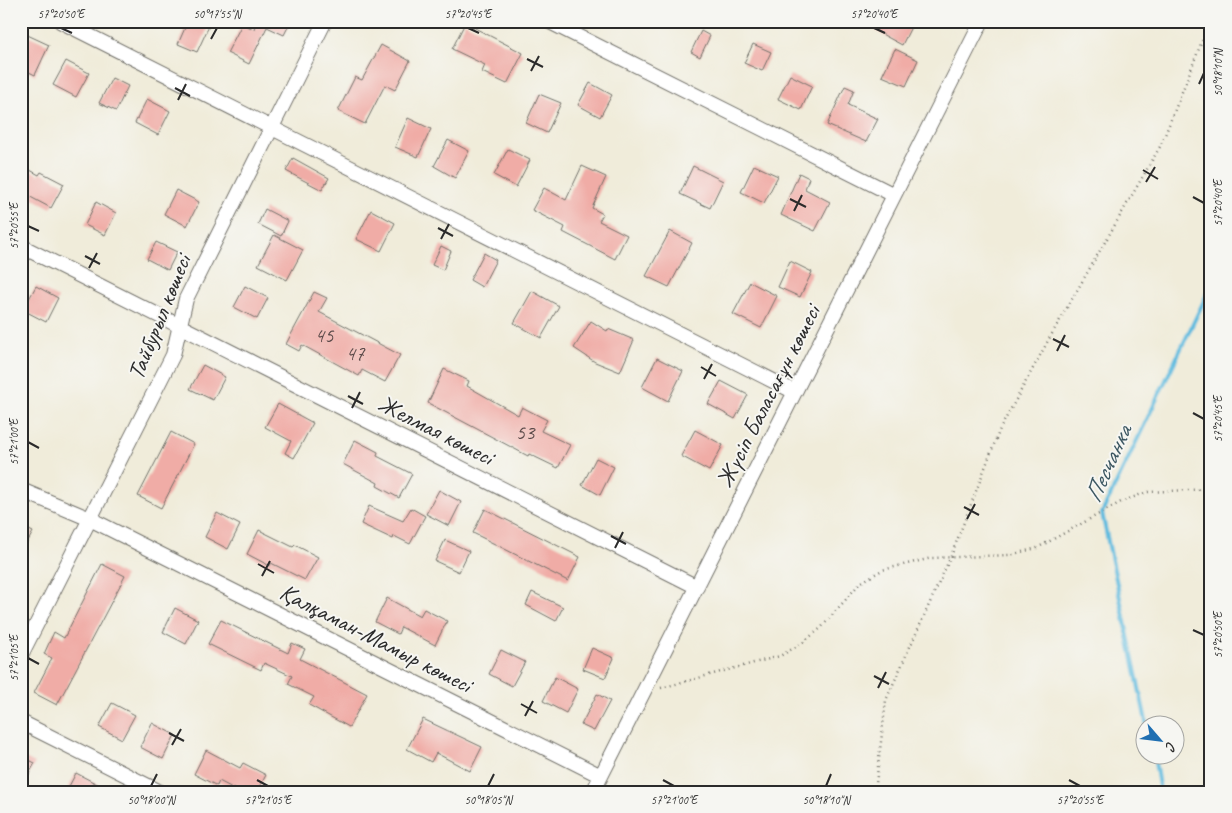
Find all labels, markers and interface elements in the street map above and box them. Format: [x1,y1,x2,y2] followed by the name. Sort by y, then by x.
[38,6,86,22] text: 57°20'50"E
[193,6,242,22] text: 50°17'55"N
[445,6,493,22] text: 57°20'45"E
[851,6,899,22] text: 57°20'40"E
[1210,48,1226,97] text: 50°18'10"N
[1210,178,1226,226] text: 57°20'40"E
[6,201,22,249] text: 57°20'55"E
[120,248,199,384] street label: Тайбурыл көшесі
[709,298,828,492] street label: Жүсіп Баласағұн көшесі
[315,322,335,348] house number: 45
[346,340,366,366] house number: 47
[373,388,501,473] street label: Желмая көшесі
[1210,394,1226,442] text: 57°20'45"E
[6,417,22,465] text: 57°21'00"E
[1077,418,1140,508] water label: Песчанка
[516,419,536,445] house number: 53
[275,577,479,701] street label: Қалқаман-Мамыр көшесі
[1210,610,1226,658] text: 57°20'50"E
[6,633,22,681] text: 57°21'05"E
[1134,716,1184,766] north arrow
[1161,739,1180,755] text: С
[127,792,176,808] text: 50°18'00"N
[245,792,293,808] text: 57°21'05"E
[464,792,513,808] text: 50°18'05"N
[651,792,699,808] text: 57°21'00"E
[802,792,851,808] text: 50°18'10"N
[1057,792,1105,808] text: 57°20'55"E

